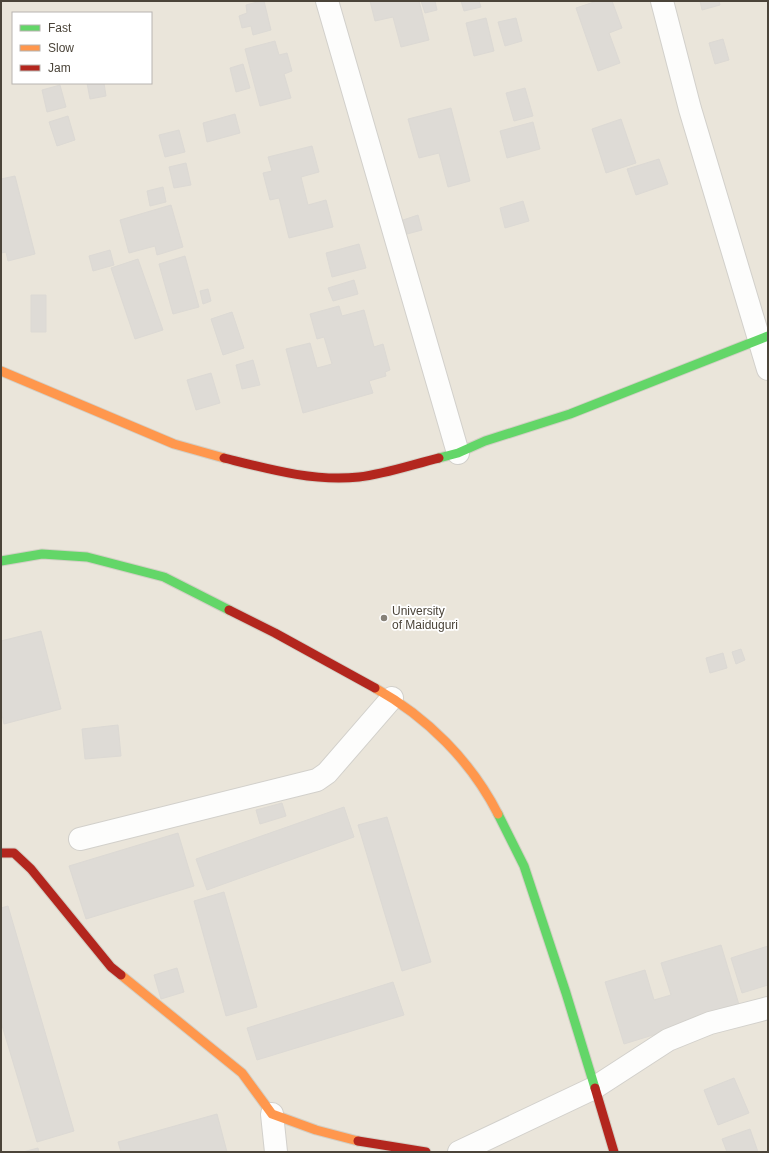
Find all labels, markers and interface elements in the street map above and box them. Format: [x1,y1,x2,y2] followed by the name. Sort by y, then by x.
[12,12,152,84] legend
[48,21,72,35] text: Fast
[48,41,74,55] text: Slow
[48,61,71,75] text: Jam
[392,604,458,632] place label: University of Maiduguri
[379,613,389,623] marker: University of Maiduguri

